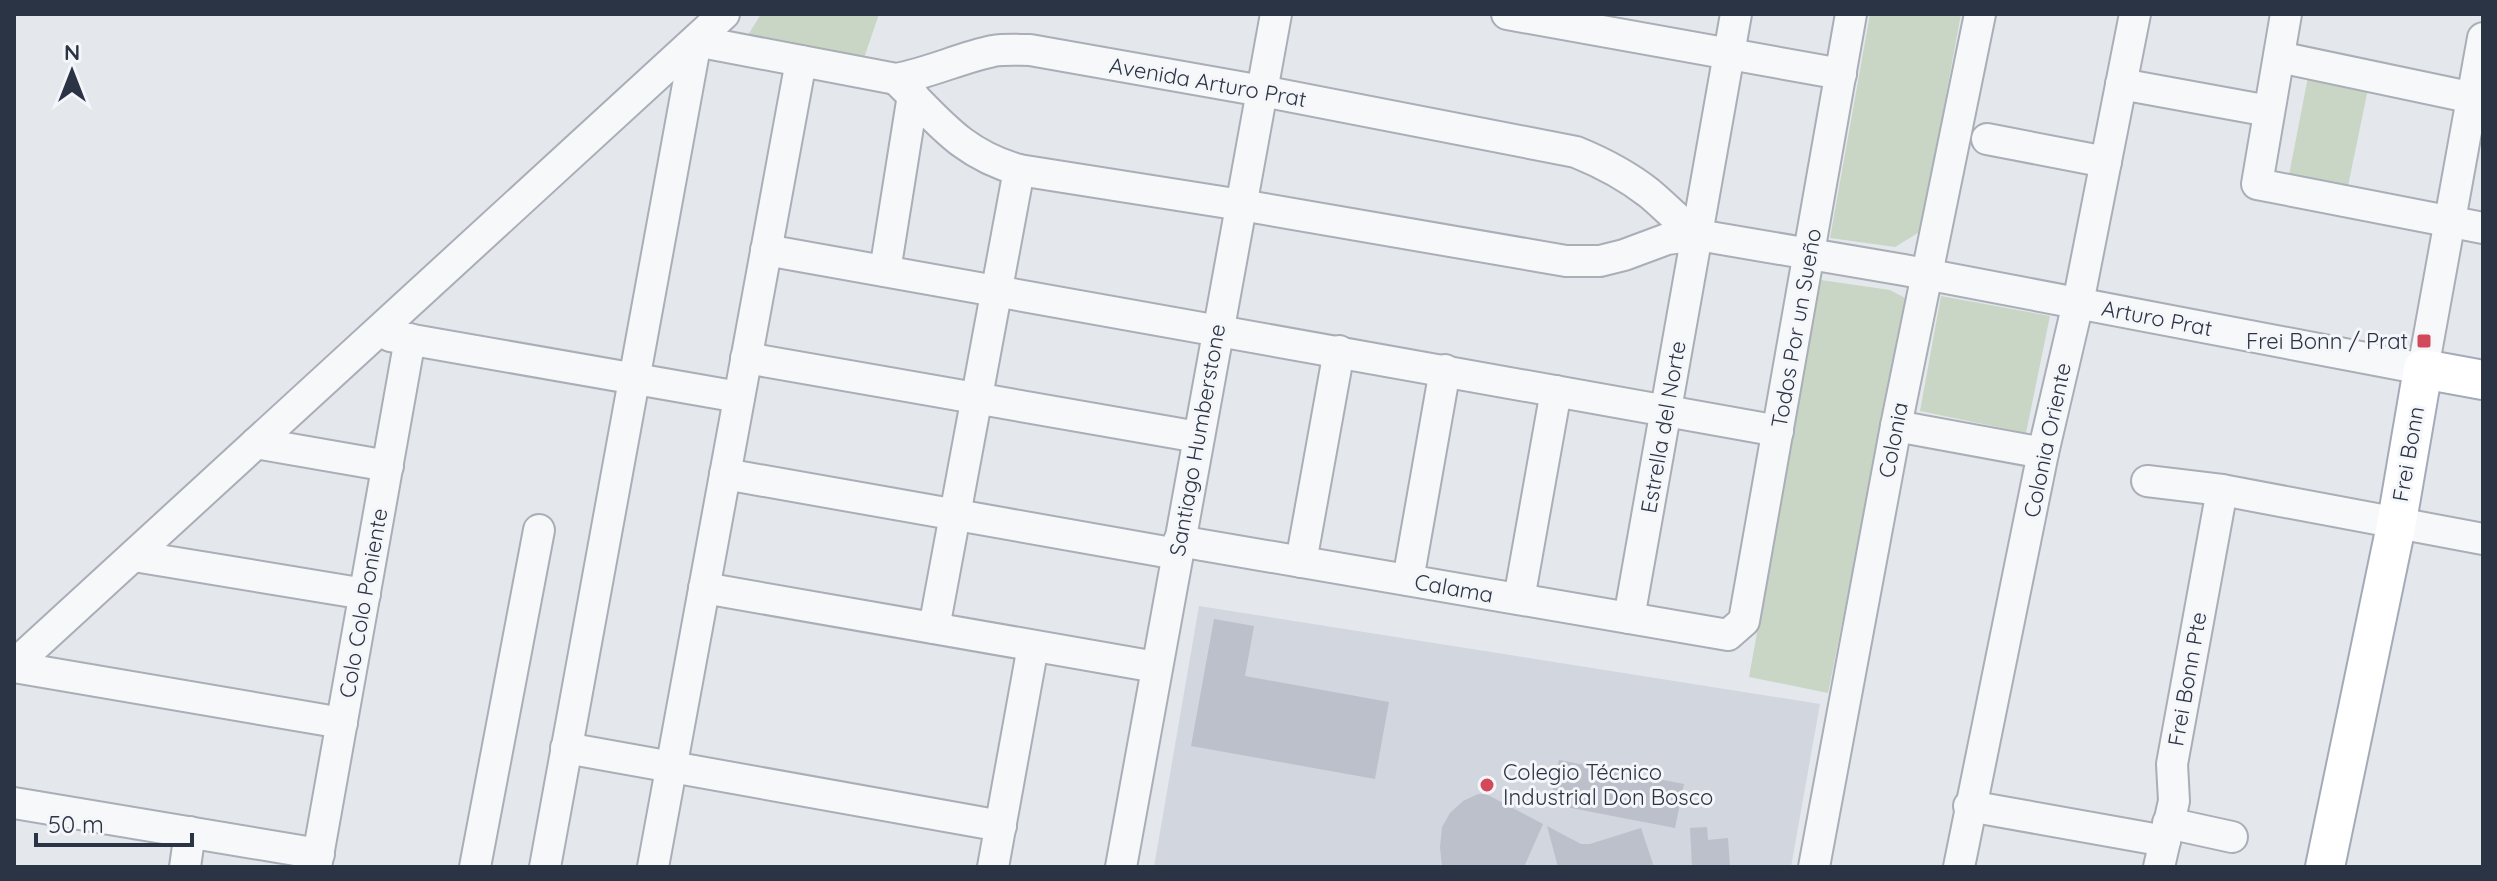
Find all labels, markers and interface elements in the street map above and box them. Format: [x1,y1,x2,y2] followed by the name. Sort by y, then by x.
[32,32,112,112] north arrow
[64,38,80,66] text: N
[1107,51,1309,113] street label: Avenida Arturo Prat
[1765,226,1827,430] street label: Todos Por un Sueño
[2099,294,2215,342] street label: Arturo Prat
[1163,322,1231,558] street label: Santiago Humberstone
[2246,327,2408,355] place label: Frei Bonn / Prat
[2415,332,2433,350] marker: Frei Bonn / Prat
[1634,339,1692,515] street label: Estrella del Norte
[2017,360,2077,520] street label: Colonia Oriente
[1872,400,1914,480] street label: Colonia
[2386,404,2430,504] street label: Frei Bonn
[333,506,393,700] street label: Colo Colo Poniente
[1412,567,1496,609] street label: Calama
[2161,610,2213,748] street label: Frei Bonn Pte
[1503,758,1713,811] place label: Colegio Técnico Industrial Don Bosco
[1478,776,1496,794] marker: Colegio Técnico Industrial Don Bosco
[36,797,192,847] scale bar
[48,809,104,839] text: 50 m

